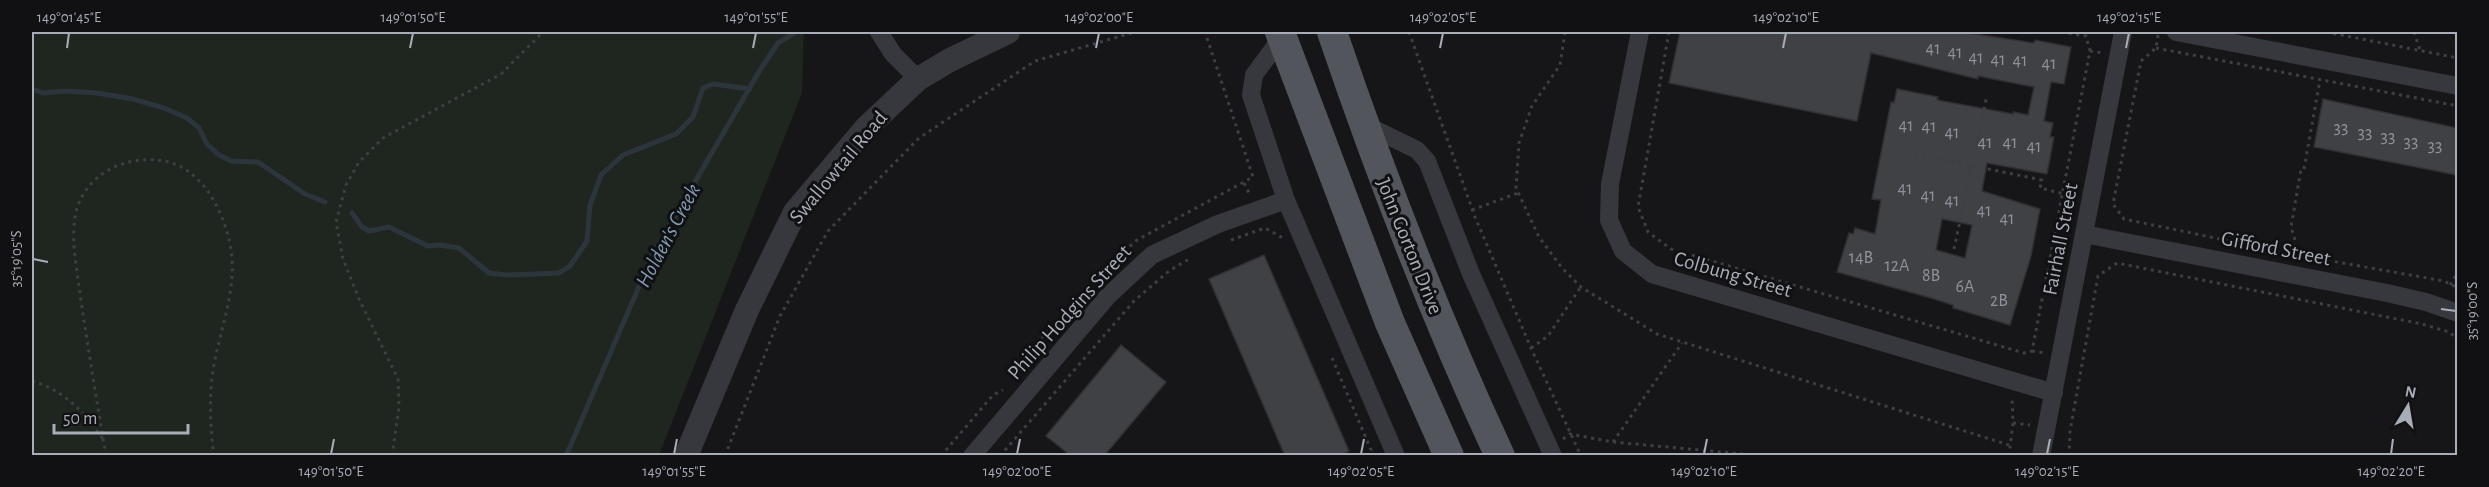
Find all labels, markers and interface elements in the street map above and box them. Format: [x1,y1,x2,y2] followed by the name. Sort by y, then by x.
[37,10,101,25] text: 149°01'45"E
[380,10,446,25] text: 149°01'50"E
[724,10,788,25] text: 149°01'55"E
[1065,10,1133,25] text: 149°02'00"E
[1410,10,1476,25] text: 149°02'05"E
[1753,10,1819,25] text: 149°02'10"E
[2097,10,2161,25] text: 149°02'15"E
[1926,40,1940,58] house number: 41
[1948,44,1962,62] house number: 41
[1969,49,1983,67] house number: 41
[1991,51,2005,69] house number: 41
[2013,52,2027,70] house number: 41
[2042,55,2056,73] house number: 41
[786,107,891,227] street label: Swallowtail Road
[1899,117,1913,135] house number: 41
[1922,118,1936,136] house number: 41
[2334,119,2348,137] house number: 33
[1945,124,1959,142] house number: 41
[2358,124,2372,142] house number: 33
[2381,128,2395,146] house number: 33
[2404,133,2418,151] house number: 33
[1978,134,1992,152] house number: 41
[2003,134,2017,152] house number: 41
[2428,137,2442,155] house number: 33
[2027,138,2041,156] house number: 41
[1373,175,1446,317] street label: John Gorton Drive
[632,180,704,291] water label: Holden's Creek
[1898,180,1912,198] house number: 41
[2039,181,2082,297] street label: Fairhall Street
[1921,187,1935,205] house number: 41
[1945,192,1959,210] house number: 41
[1977,202,1991,220] house number: 41
[2000,210,2014,228] house number: 41
[2220,228,2333,269] street label: Gifford Street
[9,230,24,288] text: 35°19'05"S
[1004,241,1135,384] street label: Philip Hodgins Street
[1672,248,1794,301] street label: Colbung Street
[1849,249,1873,267] house number: 14B
[1885,257,1910,275] house number: 12A
[1922,267,1940,285] house number: 8B
[1956,278,1975,296] house number: 6A
[2465,282,2480,340] text: 35°19'00"S
[1990,292,2008,310] house number: 2B
[2378,376,2438,436] north arrow
[2404,383,2418,401] text: N
[54,397,188,435] scale bar
[63,410,97,428] text: 50 m
[298,464,364,479] text: 149°01'50"E
[642,464,706,479] text: 149°01'55"E
[983,464,1051,479] text: 149°02'00"E
[1328,464,1394,479] text: 149°02'05"E
[1671,464,1737,479] text: 149°02'10"E
[2015,464,2079,479] text: 149°02'15"E
[2357,464,2425,479] text: 149°02'20"E

